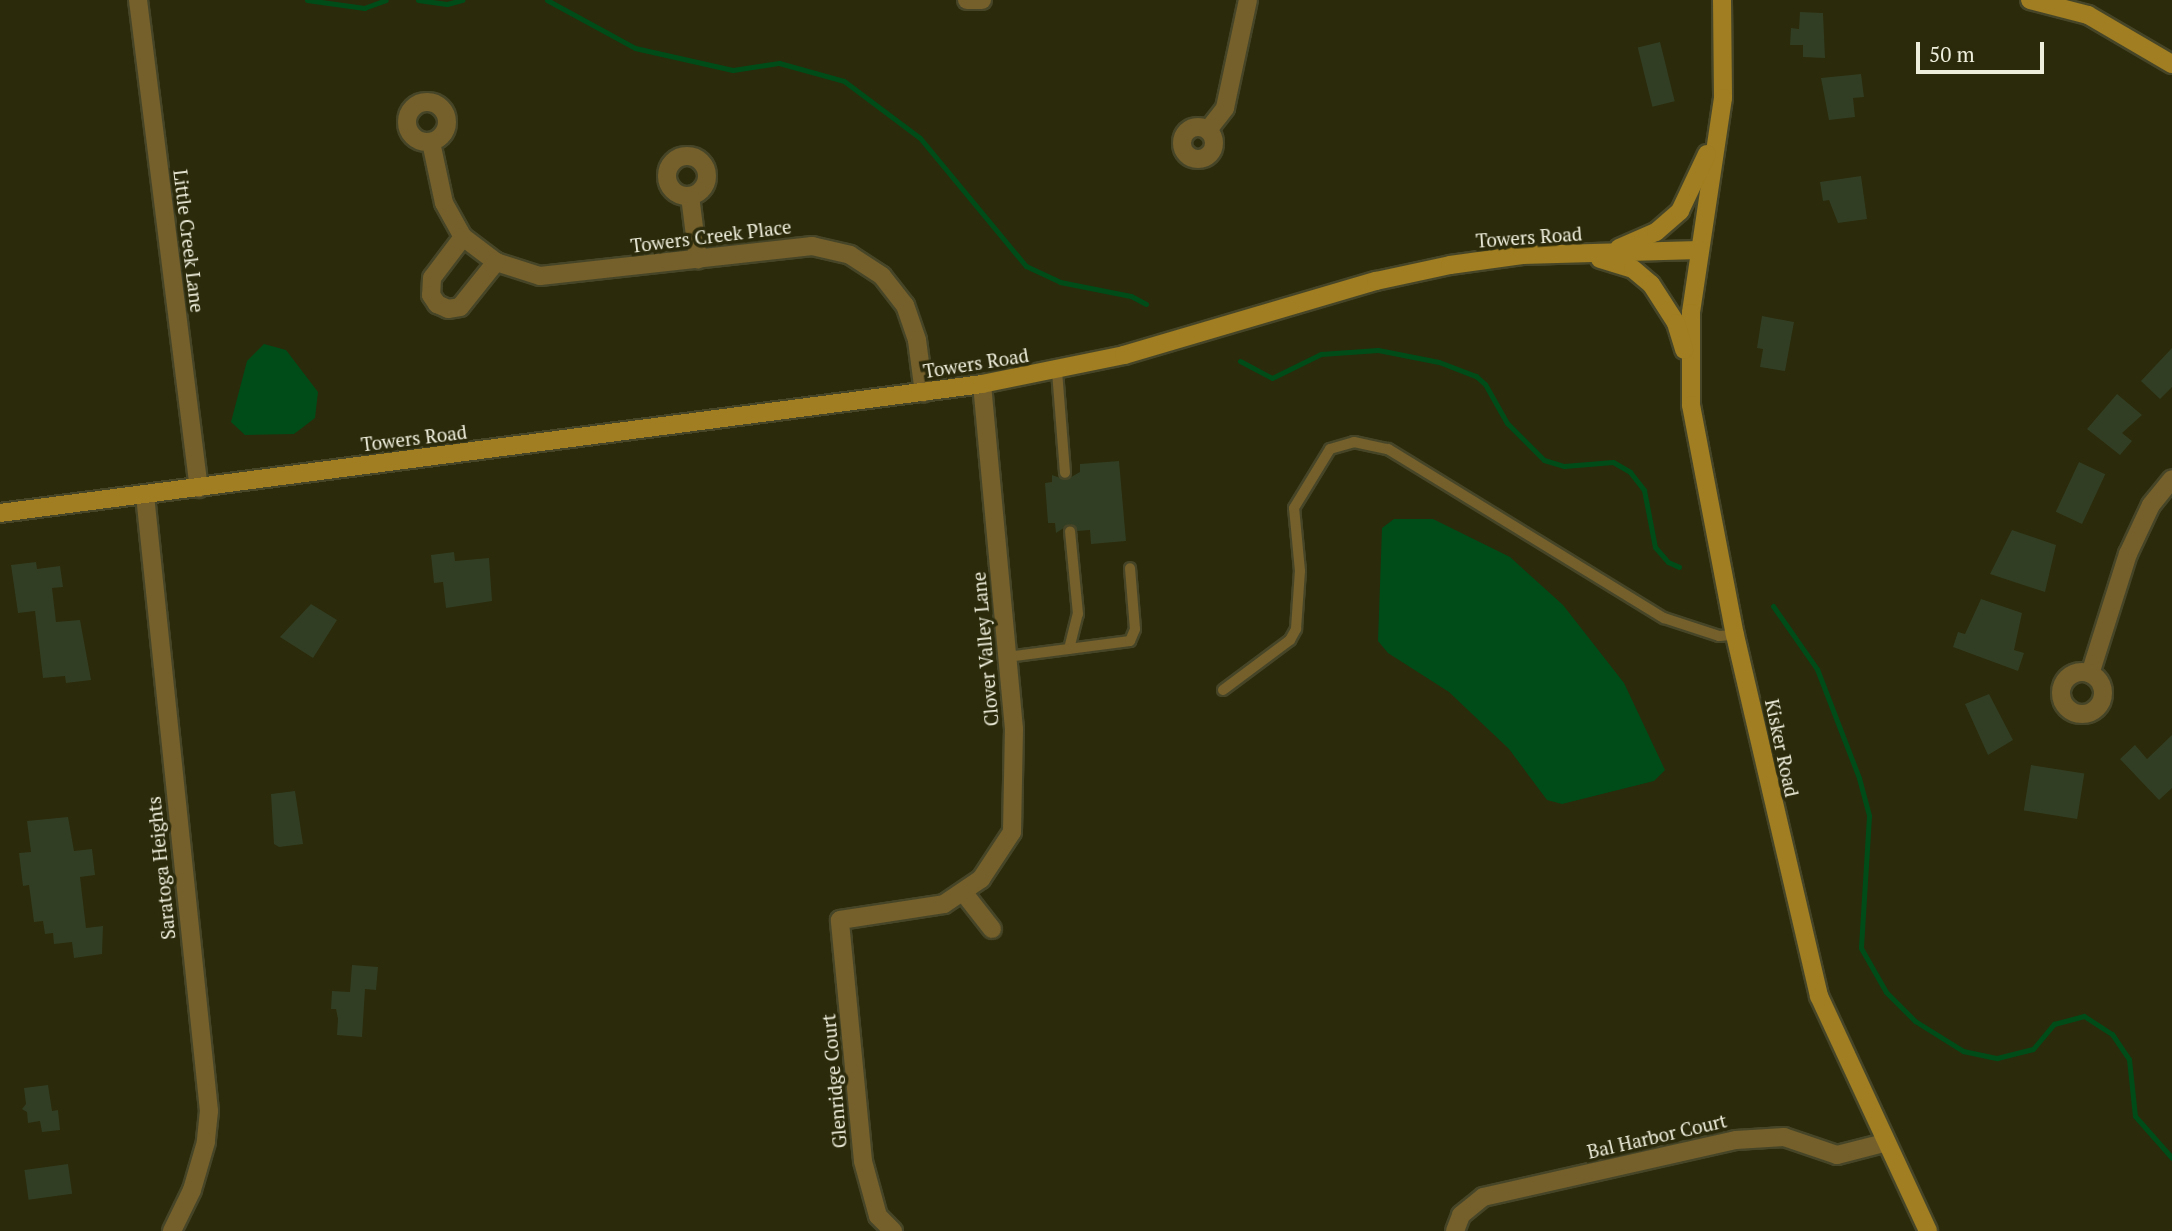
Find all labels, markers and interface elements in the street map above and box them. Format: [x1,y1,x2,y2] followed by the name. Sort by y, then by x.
[1920,28,2048,72] scale bar
[1929,40,1975,68] text: 50 m
[169,168,209,314] street label: Little Creek Lane
[629,215,793,257] street label: Towers Creek Place
[1475,222,1583,252] street label: Towers Road
[922,343,1030,383] street label: Towers Road
[360,420,468,456] street label: Towers Road
[967,570,1003,728] street label: Clover Valley Lane
[1760,697,1804,799] street label: Kisker Road
[142,795,180,941] street label: Saratoga Heights
[817,1013,851,1149] street label: Glenridge Court
[1585,1109,1729,1163] street label: Bal Harbor Court

